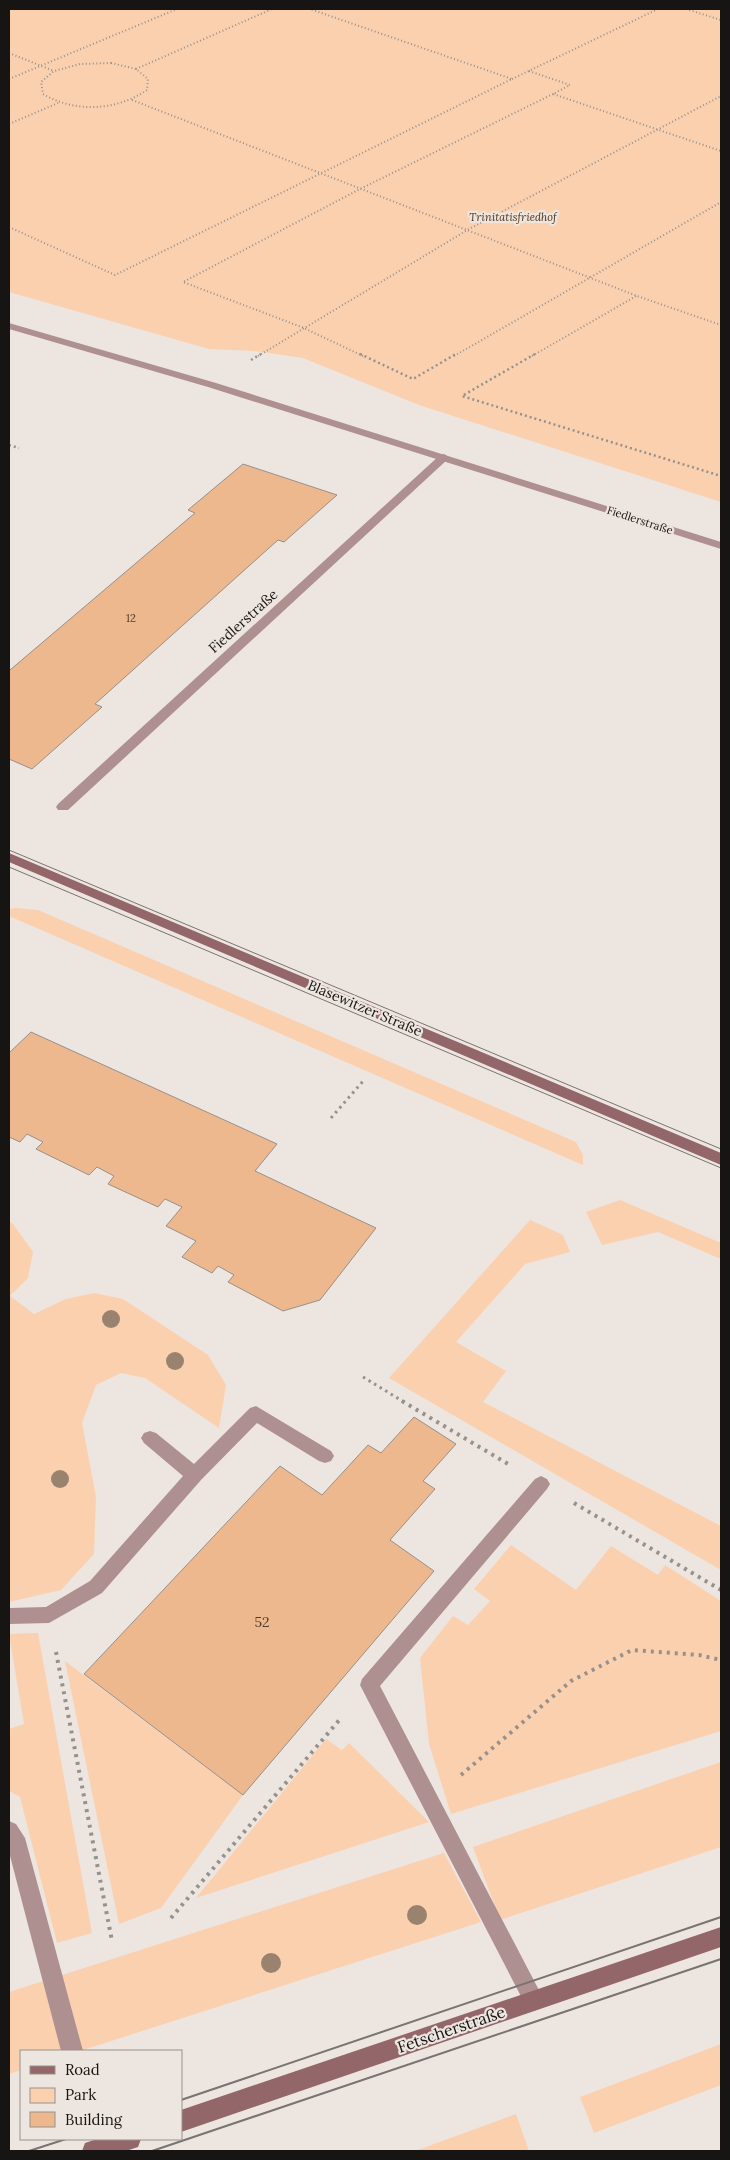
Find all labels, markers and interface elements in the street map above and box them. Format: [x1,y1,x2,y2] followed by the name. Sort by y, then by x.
[469,210,558,224] park label: Trinitatisfriedhof
[605,503,675,537] street label: Fiedlerstraße
[205,585,282,657] street label: Fiedlerstraße
[126,611,136,625] house number: 12
[305,976,425,1040] street label: Blasewitzer Straße
[254,1613,270,1631] house number: 52
[394,2001,508,2057] street label: Fetscherstraße
[20,2050,182,2140] legend
[65,2060,100,2079] text: Road
[65,2085,96,2104] text: Park
[65,2110,123,2129] text: Building

